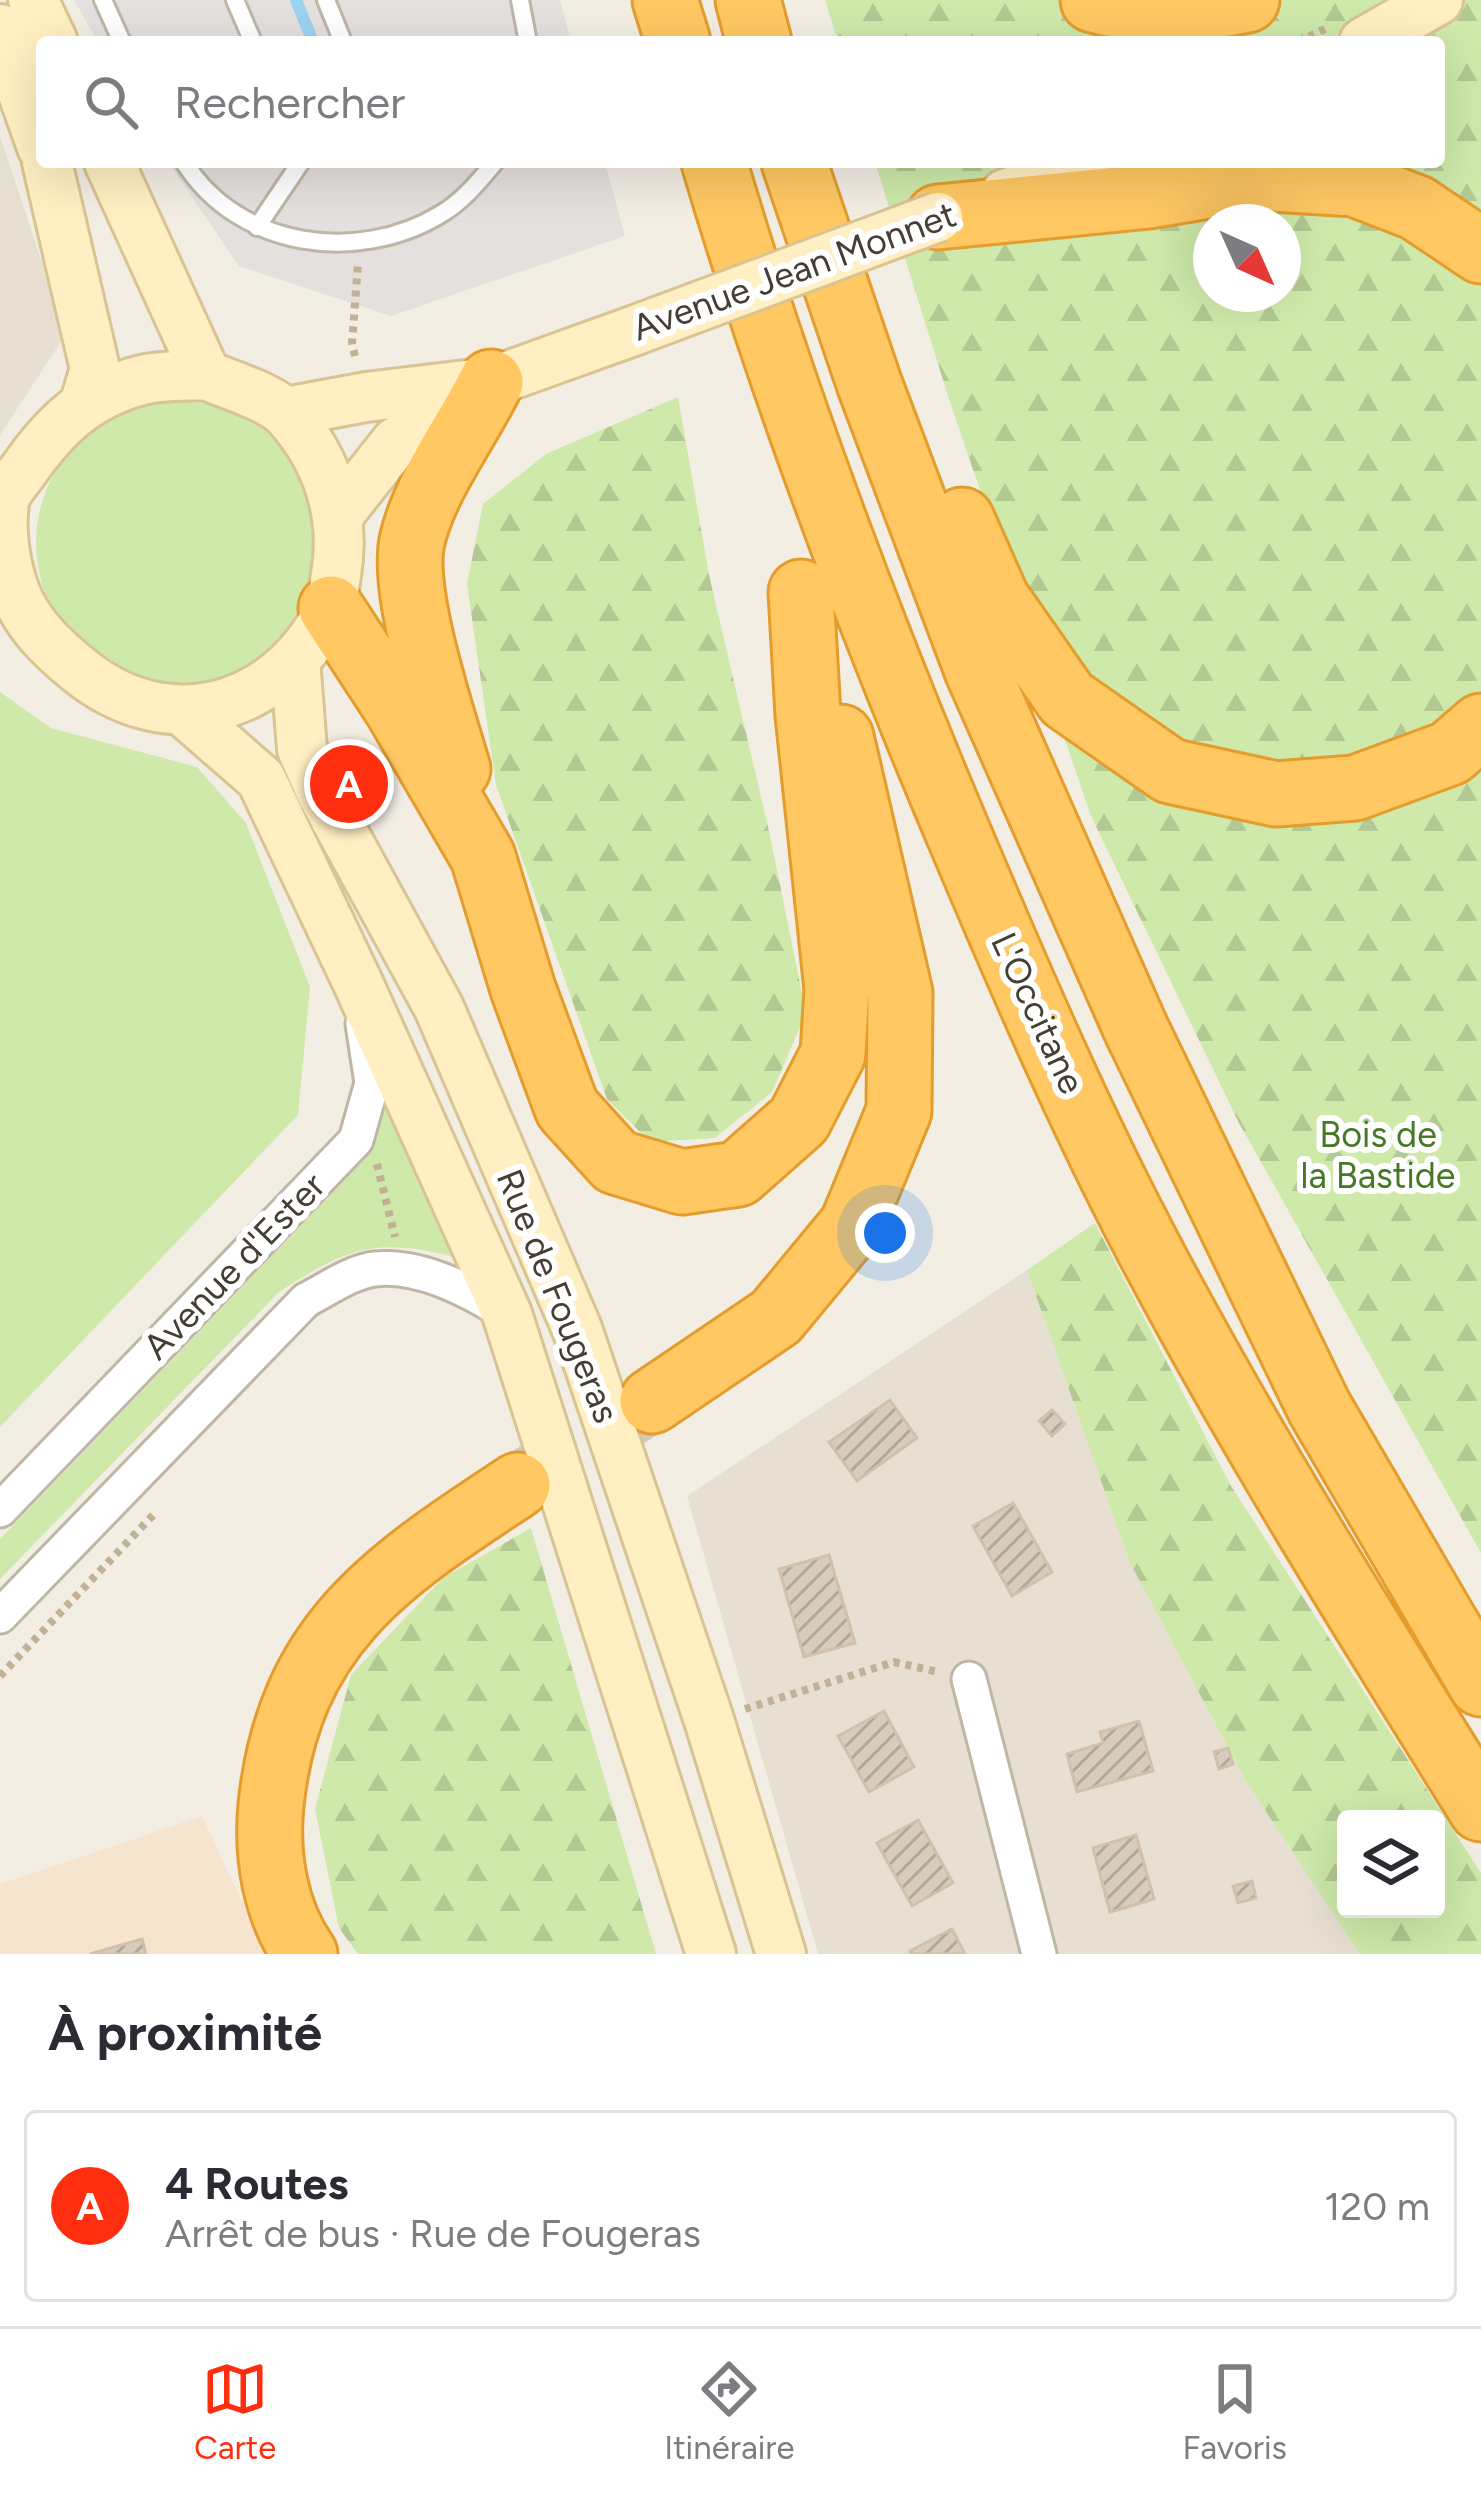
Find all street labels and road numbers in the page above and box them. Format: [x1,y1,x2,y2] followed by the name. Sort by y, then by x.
[626,192,962,350] street label: Avenue Jean Monnet
[982,926,1094,1100] street label: L'Occitane
[488,1163,628,1429] street label: Rue de Fougeras
[134,1164,334,1368] street label: Avenue d'Ester

